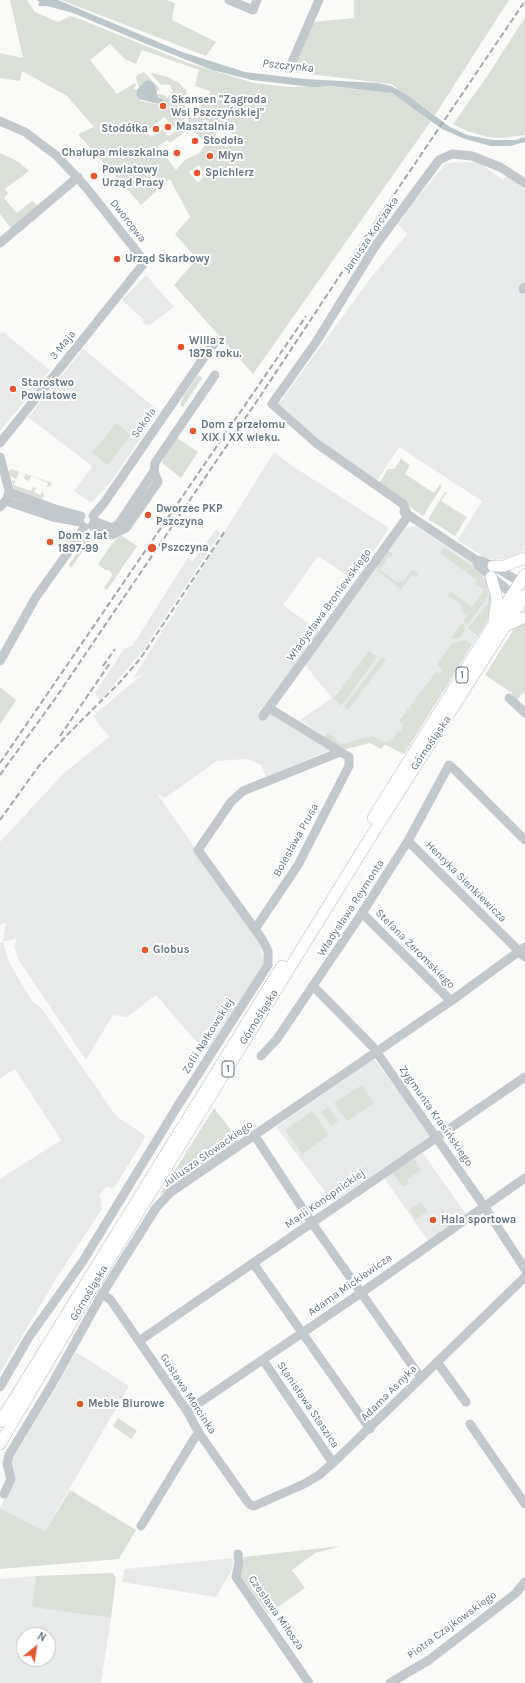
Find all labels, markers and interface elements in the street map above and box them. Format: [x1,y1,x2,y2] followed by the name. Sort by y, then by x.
[262,56,314,76] water label: Pszczynka
[171,93,267,119] place label: Skansen "Zagroda Wsi Pszczyńskiej"
[158,101,168,111] marker: Skansen "Zagroda Wsi Pszczyńskiej"
[176,120,234,134] place label: Masztalnia
[101,122,148,136] place label: Stodółka
[163,122,173,132] marker: Masztalnia
[151,124,161,134] marker: Stodółka
[203,134,243,148] place label: Stodoła
[190,136,200,146] marker: Stodoła
[62,146,169,160] place label: Chałupa mieszkalna
[172,148,182,158] marker: Chałupa mieszkalna
[218,149,243,163] place label: Młyn
[205,151,215,161] marker: Młyn
[102,163,164,189] place label: Powiatowy Urząd Pracy
[205,166,254,180] place label: Spichlerz
[192,168,202,178] marker: Spichlerz
[89,171,99,181] marker: Powiatowy Urząd Pracy
[341,194,401,276] street label: Janusza Korczaka
[107,197,149,245] street label: Dworcowa
[125,252,209,266] place label: Urząd Skarbowy
[112,254,122,264] marker: Urząd Skarbowy
[47,328,79,362] street label: 3 Maja
[189,334,242,360] place label: Willa z 1878 roku.
[176,342,186,352] marker: Willa z 1878 roku.
[21,376,77,402] place label: Starostwo Powiatowe
[8,384,18,394] marker: Starostwo Powiatowe
[129,405,159,441] street label: Sokoła
[201,418,285,444] place label: Dom z przełomu XIX i XX wieku.
[188,426,198,436] marker: Dom z przełomu XIX i XX wieku.
[156,502,222,528] place label: Dworzec PKP Pszczyna
[143,510,153,520] marker: Dworzec PKP Pszczyna
[58,529,107,555] place label: Dom z lat 1897-99
[45,537,55,547] marker: Dom z lat 1897-99
[161,541,209,555] place label: Pszczyna
[146,542,158,554] marker: Pszczyna
[284,546,374,664] street label: Władysława Broniewskiego
[456,667,468,683] road number: 1
[408,713,454,773] street label: Górnośląska
[270,801,322,879] street label: Bolesława Prusa
[423,839,509,925] street label: Henryka Sienkiewicza
[315,857,387,959] street label: Władysława Reymonta
[372,906,458,992] street label: Stefana Żeromskiego
[153,943,189,957] place label: Globus
[140,945,150,955] marker: Globus
[237,987,281,1047] street label: Górnośląska
[179,996,237,1076] street label: Zofii Nałkowskiej
[222,1061,234,1077] road number: 1
[396,1063,476,1169] street label: Zygmunta Krasińskiego
[161,1118,255,1190] street label: Juliusza Słowackiego
[283,1167,367,1231] street label: Marii Konopnickiej
[441,1213,516,1227] place label: Hala sportowa
[428,1215,438,1225] marker: Hala sportowa
[305,1251,395,1319] street label: Adama Mickiewicza
[67,1263,111,1323] street label: Górnośląska
[157,1351,219,1437] street label: Gustawa Morcinka
[274,1359,342,1451] street label: Stanisława Staszica
[358,1362,420,1424] street label: Adama Asnyka
[88,1397,165,1411] place label: Meble Biurowe
[75,1399,85,1409] marker: Meble Biurowe
[245,1573,307,1653] street label: Czesława Miłosza
[405,1588,499,1662] street label: Piotra Czajkowskiego
[16,1627,56,1667] north arrow
[35,1629,48,1645] text: N

